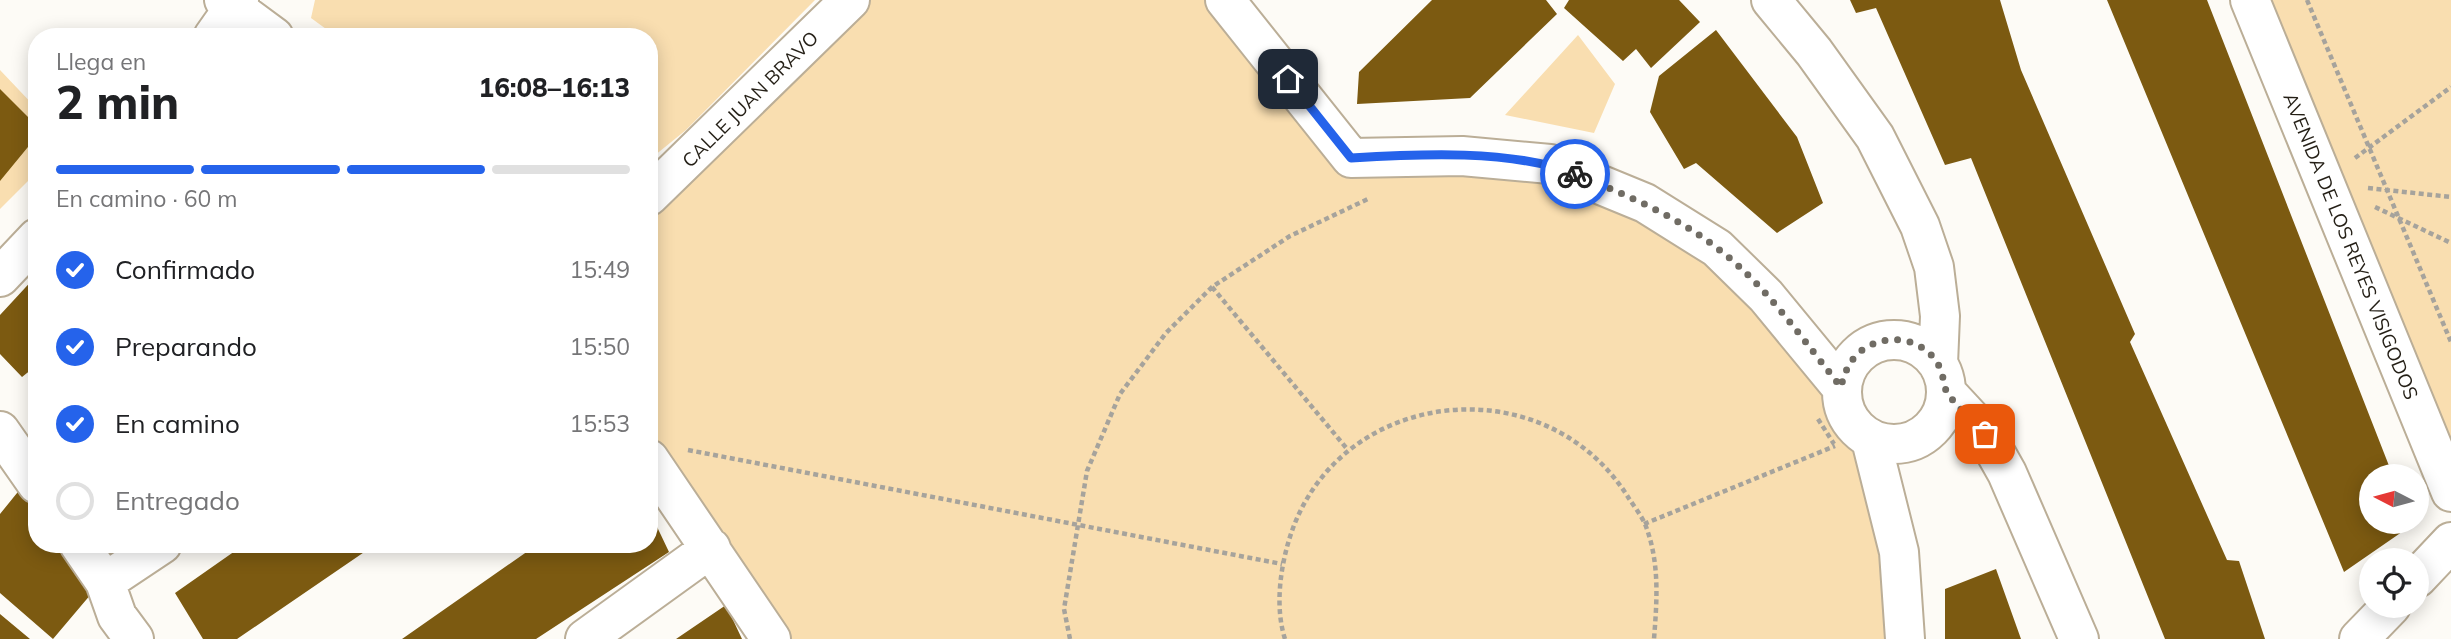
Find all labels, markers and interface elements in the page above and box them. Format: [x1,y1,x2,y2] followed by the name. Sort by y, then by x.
[677,26,823,172] street label: CALLE JUAN BRAVO
[56,47,146,76] text: Llega en
[1258,49,1318,109] pin
[1269,60,1307,98] icon: home
[479,71,630,104] text: 16:08–16:13
[56,73,179,131] text: 2 min
[2278,89,2424,403] street label: AVENIDA DE LOS REYES VISIGODOS
[1540,139,1610,209] courier
[1556,155,1594,193] icon: bike
[56,184,238,213] text: En camino · 60 m
[56,251,94,289] icon: check
[115,253,255,286] text: Confirmado
[570,255,630,284] text: 15:49
[56,328,94,366] icon: check
[115,330,257,363] text: Preparando
[570,332,630,361] text: 15:50
[1955,404,2015,464] pin
[56,405,94,443] icon: check
[115,407,240,440] text: En camino
[570,409,630,438] text: 15:53
[1966,415,2004,453] icon: bag
[2359,464,2429,534] north arrow
[2359,464,2429,618] map controls
[115,484,240,517] text: Entregado
[2359,548,2429,618] button: locate

